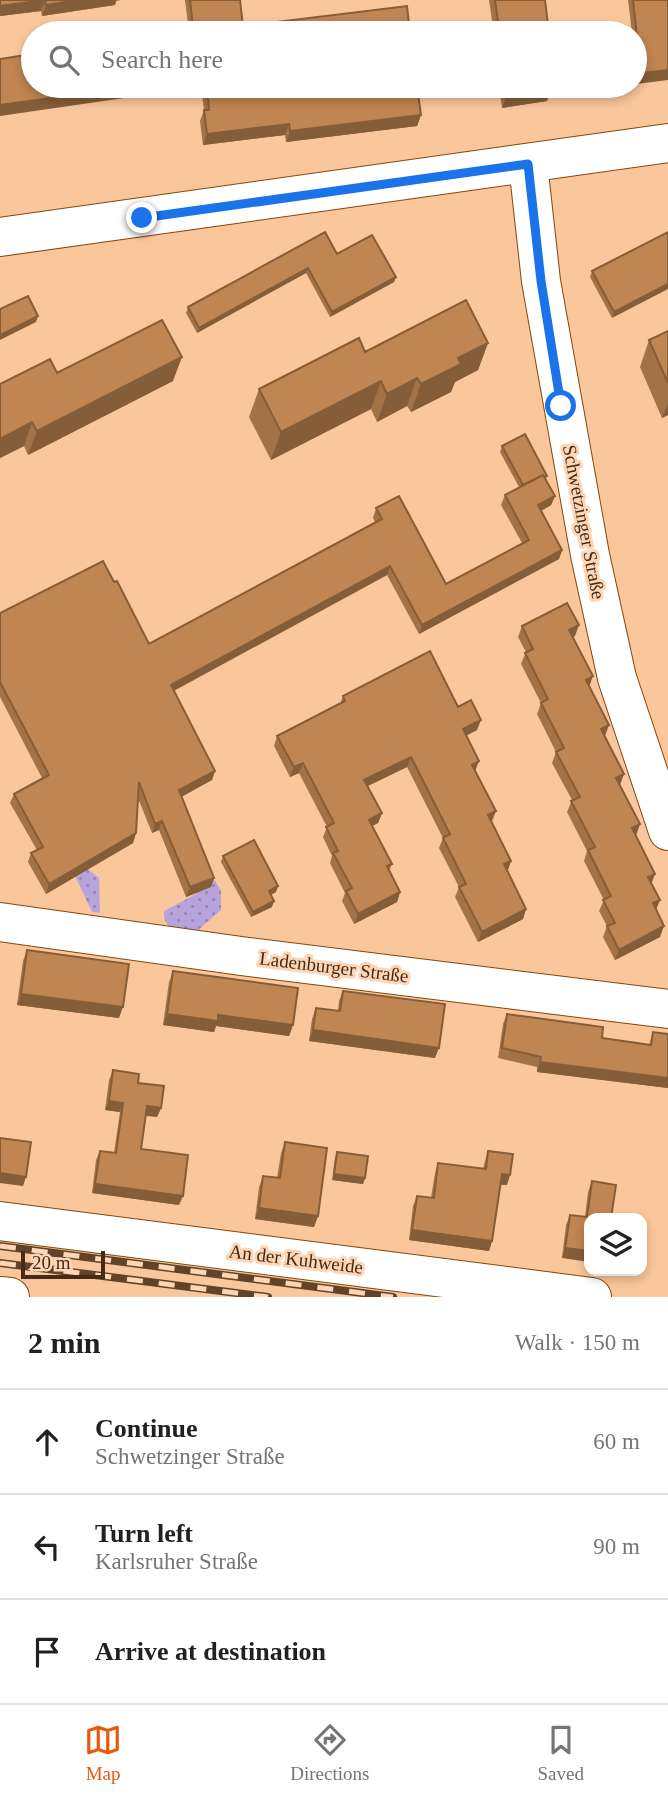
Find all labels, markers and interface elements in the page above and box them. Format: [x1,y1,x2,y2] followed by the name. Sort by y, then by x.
[21,21,647,98] search box
[45,41,83,79] icon: search
[101,45,223,74] text: Search here
[126,202,157,233] route end
[545,390,576,421] route start
[559,443,609,601] street label: Schwetzinger Straße
[258,947,410,987] street label: Ladenburger Straße
[584,1213,647,1276] map controls
[584,1213,647,1276] button: layers
[228,1240,364,1278] street label: An der Kuhweide
[21,1248,105,1280] scale bar
[32,1252,71,1273] text: 20 m
[28,1326,101,1359] text: 2 min
[515,1330,640,1355] text: Walk · 150 m
[95,1414,198,1443] text: Continue
[28,1423,66,1461] icon: ahead
[593,1429,640,1454] text: 60 m
[95,1444,285,1469] text: Schwetzinger Straße
[95,1519,193,1548] text: Turn left
[28,1528,66,1566] icon: left
[593,1534,640,1559] text: 90 m
[95,1549,258,1574] text: Karlsruher Straße
[28,1633,66,1671] icon: arrive
[95,1637,326,1666] text: Arrive at destination
[84,1721,122,1785] tab: Map
[290,1721,369,1785] tab: Directions
[537,1721,584,1785] tab: Saved

